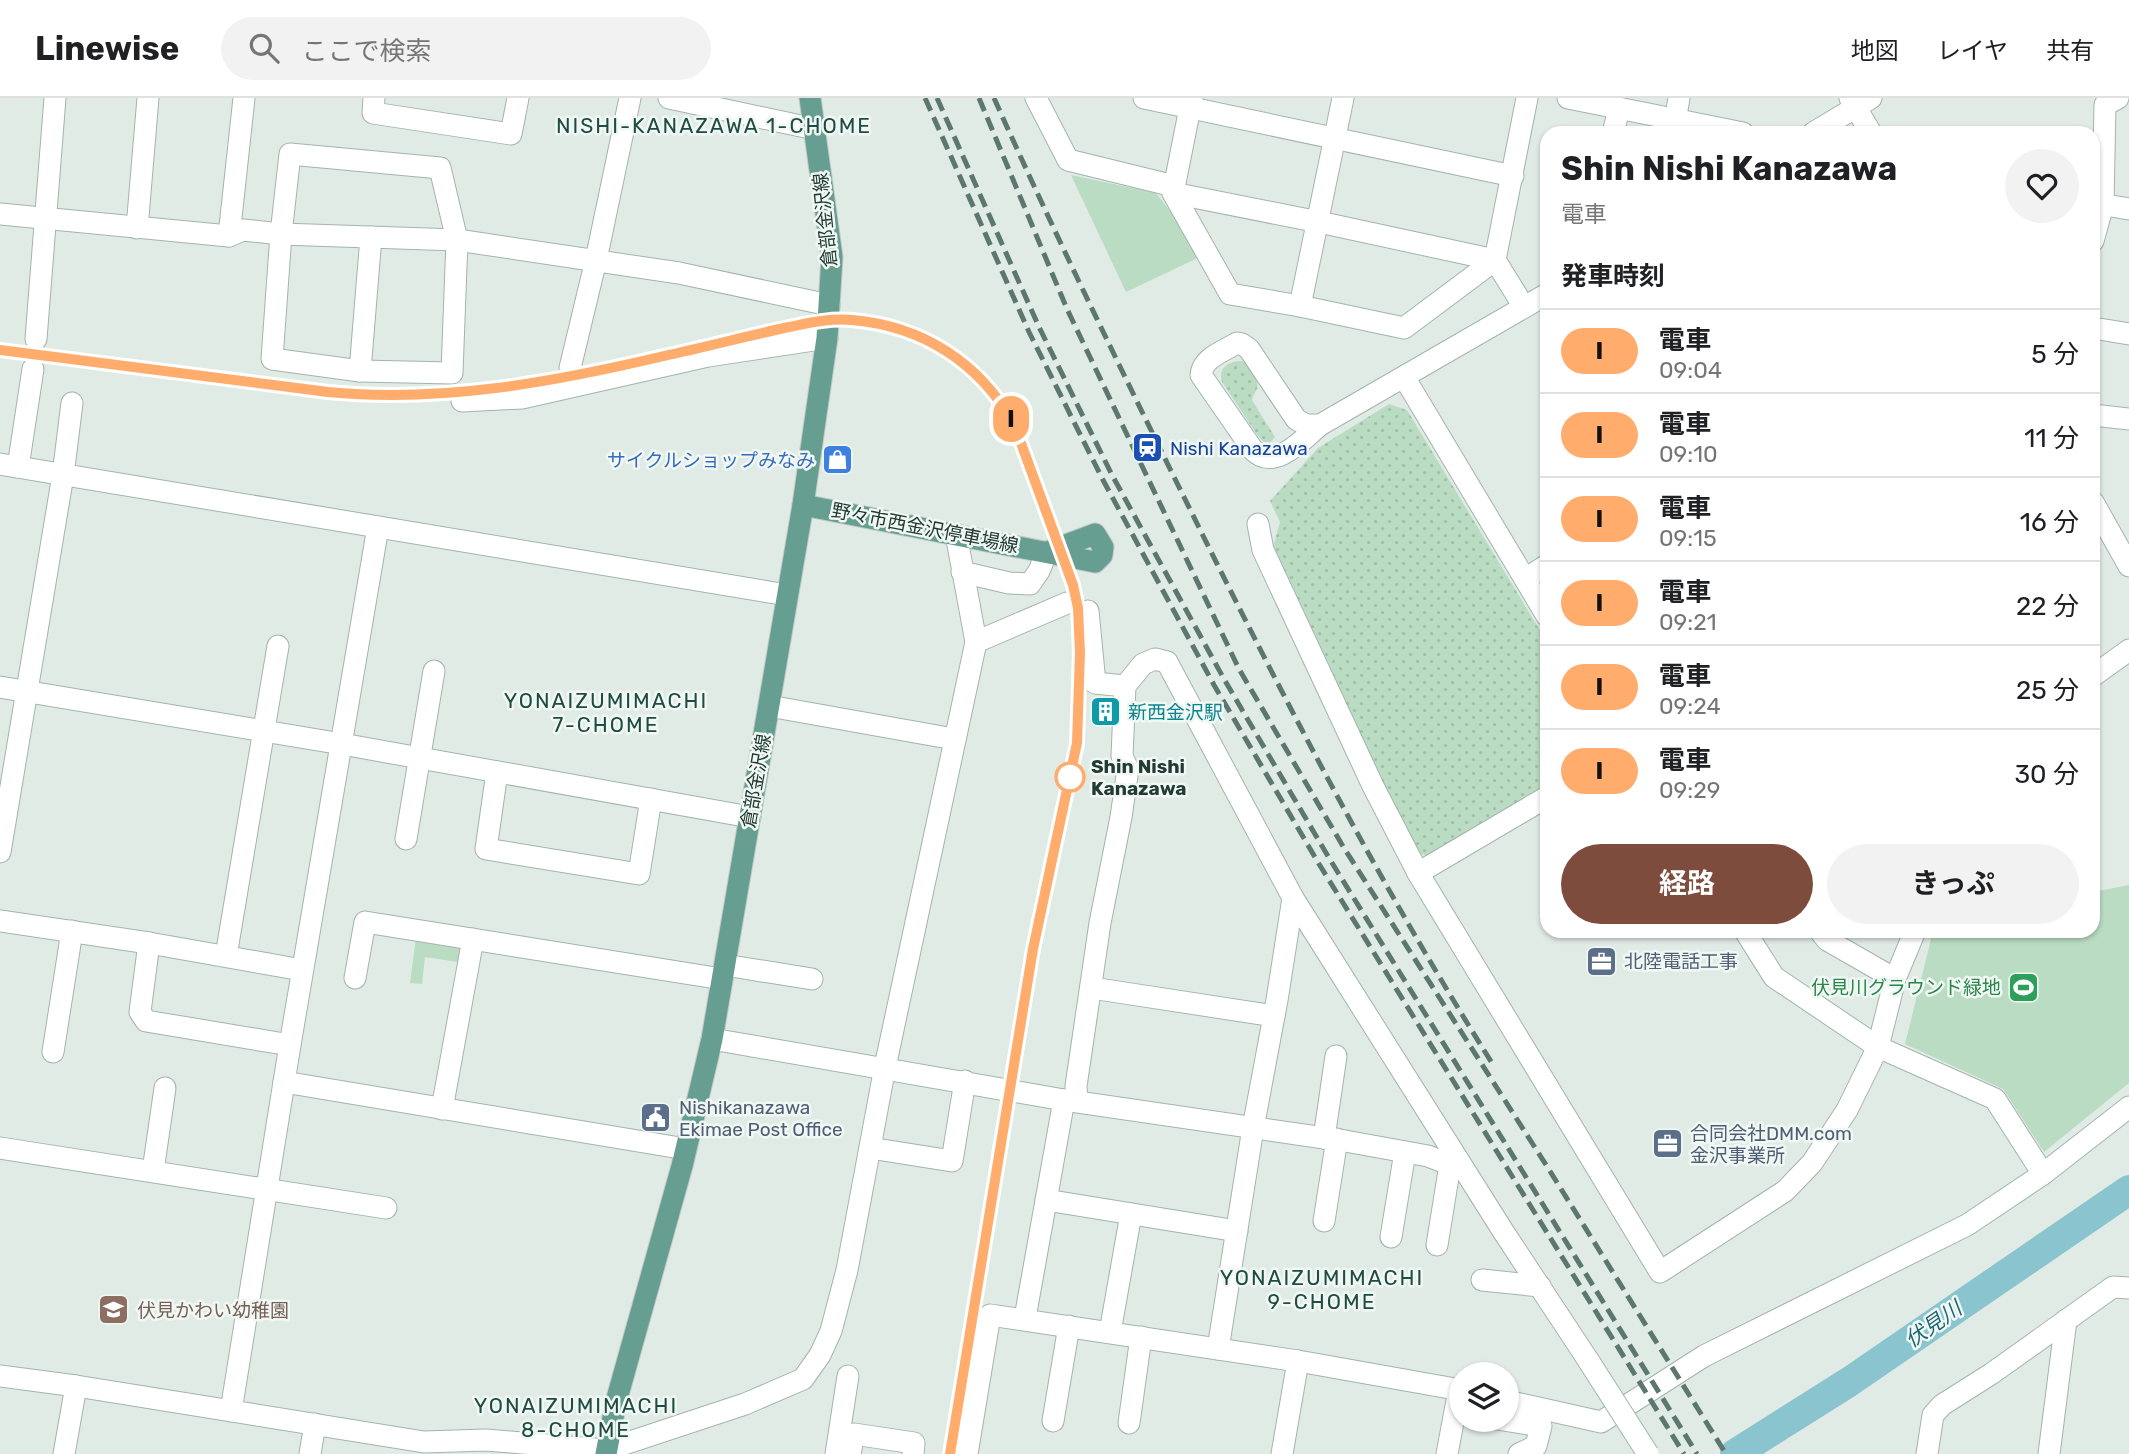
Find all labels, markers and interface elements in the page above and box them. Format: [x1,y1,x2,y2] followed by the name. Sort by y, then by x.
[221,17,711,80] search box
[35,29,179,68] text: Linewise
[245,29,283,67] icon: search
[301,36,431,67] text: ここで検索
[1851,37,1899,65] text: 地図
[1937,37,2008,65] text: レイヤ
[2046,37,2094,65] text: 共有
[556,113,872,138] district label: NISHI-KANAZAWA 1-CHOME
[1561,149,1897,188] text: Shin Nishi Kanazawa
[2005,149,2079,223] button: heart
[809,172,841,268] street label: 倉部金沢線
[1561,200,1607,228] text: 電車
[1561,261,1665,292] text: 発車時刻
[1659,325,1711,356] text: 電車
[1596,337,1603,365] text: I
[2031,339,2079,370] text: 5 分
[1659,356,1722,384] text: 09:04
[988,396,1034,442] line badge: I
[1007,405,1015,433] text: I
[1659,409,1711,440] text: 電車
[1596,421,1603,449] text: I
[2024,423,2079,454] text: 11 分
[1130,431,1164,465] station icon: Nishi Kanazawa
[1170,437,1308,460] place label: Nishi Kanazawa
[1659,440,1718,468] text: 09:10
[821,443,855,477] shop icon: サイクルショップみなみ
[607,449,815,472] place label: サイクルショップみなみ
[1659,493,1711,524] text: 電車
[830,499,1020,557] street label: 野々市西金沢停車場線
[1596,505,1603,533] text: I
[2020,507,2079,538] text: 16 分
[1659,524,1717,552] text: 09:15
[1659,577,1711,608] text: 電車
[1596,589,1603,617] text: I
[2016,591,2079,622] text: 22 分
[1659,608,1716,636] text: 09:21
[1659,661,1711,692] text: 電車
[1596,673,1603,701] text: I
[2016,675,2079,706] text: 25 分
[504,688,708,737] district label: YONAIZUMIMACHI 7-CHOME
[1659,692,1721,720] text: 09:24
[1088,695,1122,729] building icon: 新西金沢駅
[1128,701,1223,724] place label: 新西金沢駅
[736,732,776,830] street label: 倉部金沢線
[1659,745,1711,776] text: 電車
[1091,755,1186,800] place label: Shin Nishi Kanazawa
[1596,757,1603,785] text: I
[2014,759,2079,790] text: 30 分
[1055,762,1085,792] marker: Shin Nishi Kanazawa
[1659,776,1720,804] text: 09:29
[1561,844,1813,924] button: 経路
[1827,844,2079,924] button: きっぷ
[1584,944,1618,978] office icon: 北陸電話工事
[1624,950,1738,973] place label: 北陸電話工事
[2007,970,2041,1004] sports icon: 伏見川グラウンド緑地
[1811,976,2001,999] place label: 伏見川グラウンド緑地
[679,1096,843,1141] place label: Nishikanazawa Ekimae Post Office
[639,1101,673,1135] public building icon: Nishikanazawa Ekimae Post Office
[1690,1122,1852,1167] place label: 合同会社DMM.com 金沢事業所
[1650,1127,1684,1161] office icon: 合同会社DMM.com 金沢事業所
[1220,1265,1424,1314] district label: YONAIZUMIMACHI 9-CHOME
[97,1293,131,1327] school or university icon: 伏見かわい幼稚園
[1900,1295,1968,1352] water label: 伏見川
[137,1299,289,1322] place label: 伏見かわい幼稚園
[1449,1362,1519,1432] map controls
[1449,1362,1519,1432] button: layers
[474,1393,678,1442] district label: YONAIZUMIMACHI 8-CHOME

